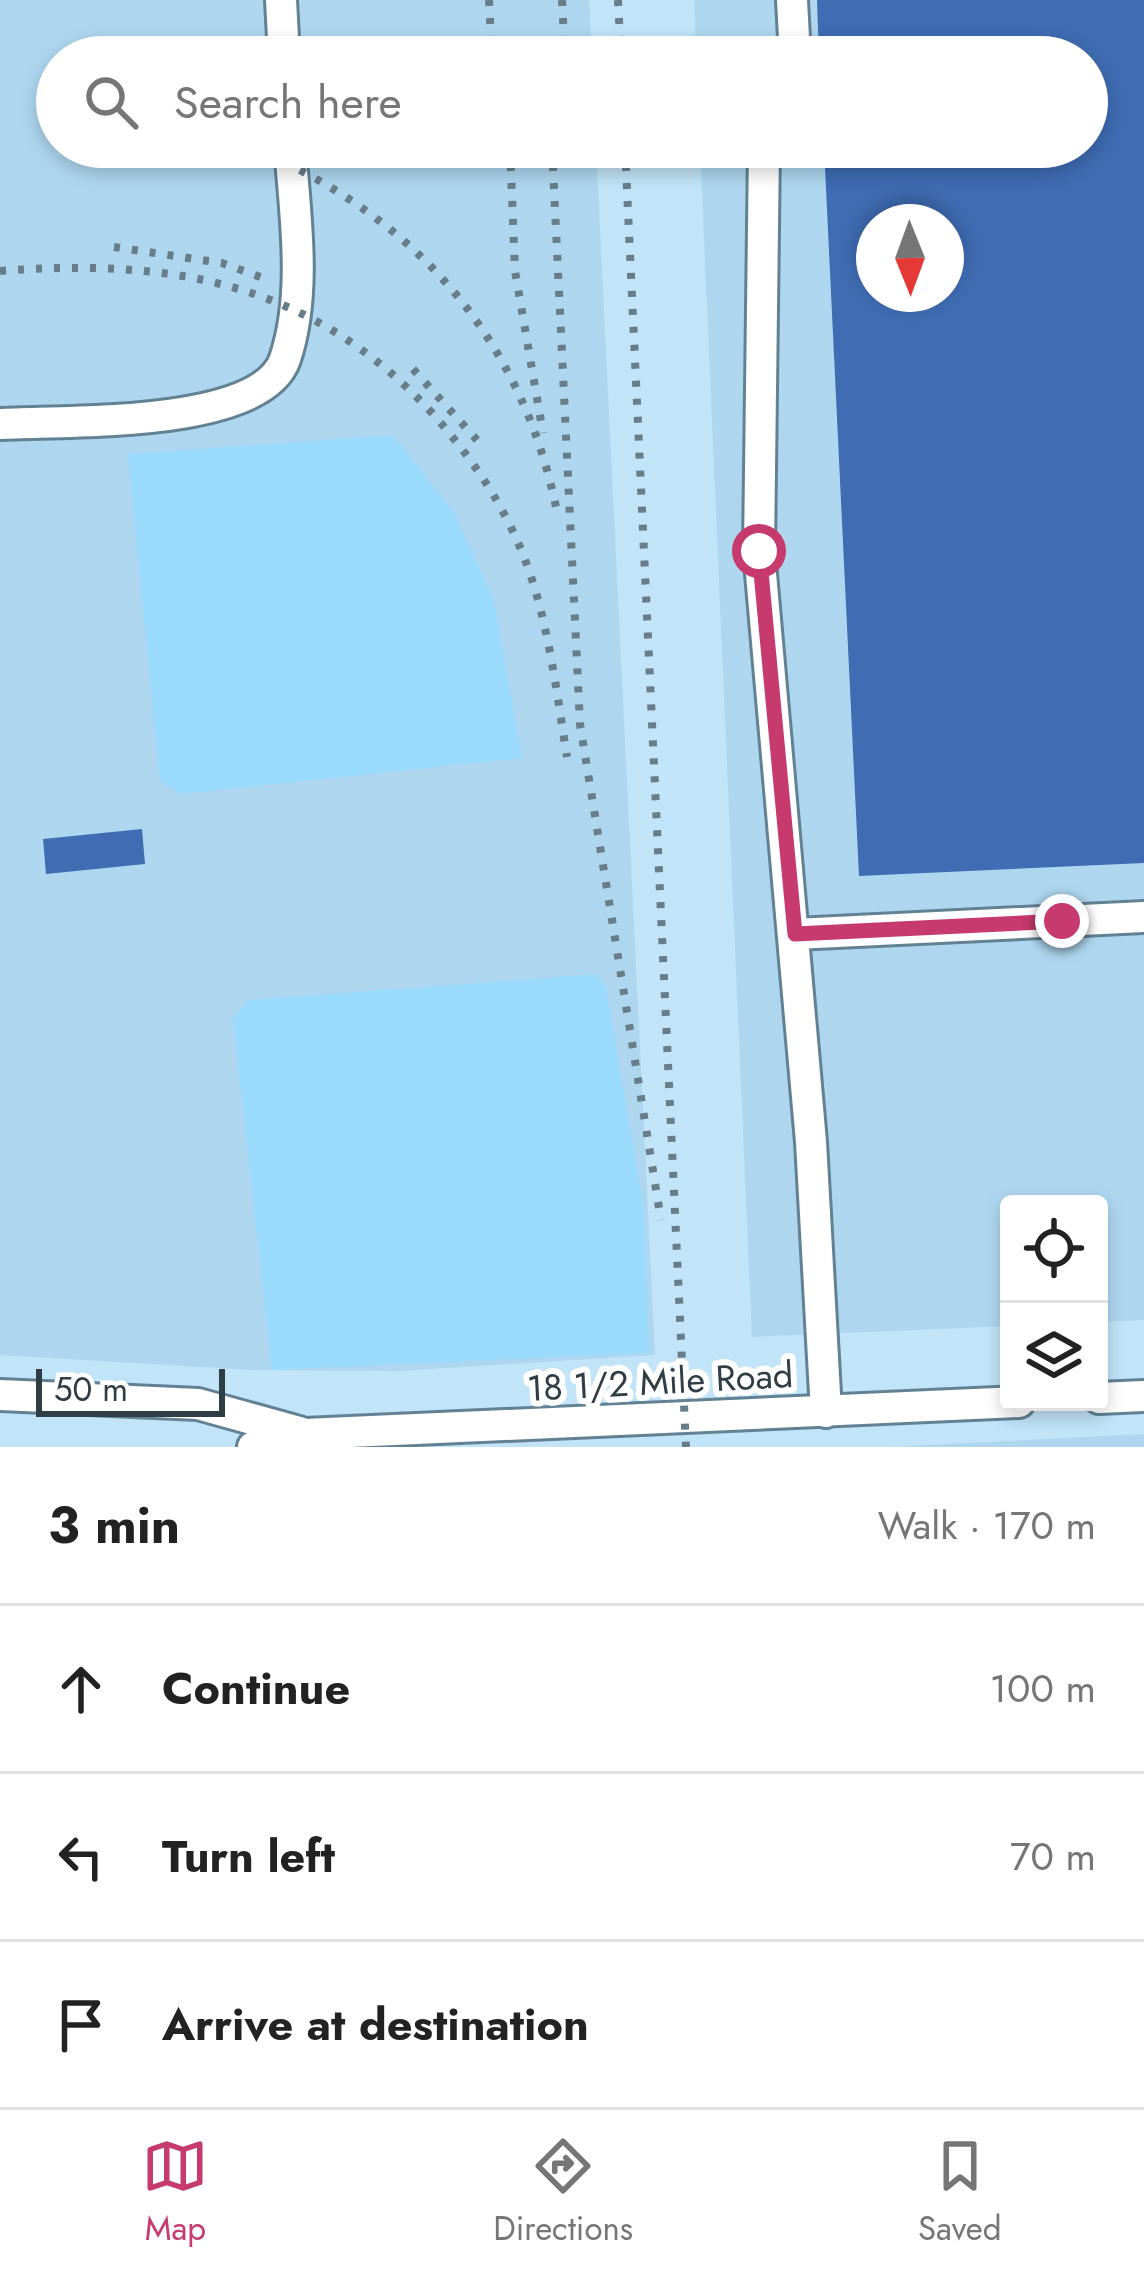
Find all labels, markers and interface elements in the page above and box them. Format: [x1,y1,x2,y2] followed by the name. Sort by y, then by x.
[36,36,1108,168] search box
[78,69,144,135] icon: search
[174,70,402,135] text: Search here
[856,204,964,312] north arrow
[732,524,786,578] route start
[1035,894,1089,948] route end
[1000,1195,1108,1411] map controls
[1000,1195,1108,1303] button: locate
[1000,1303,1108,1411] button: layers
[526,1348,794,1414] street label: 18 1/2 Mile Road
[36,1363,225,1416] scale bar
[54,1366,128,1413] text: 50 m
[48,1488,180,1562] text: 3 min
[878,1497,1096,1554] text: Walk · 170 m
[48,1656,114,1722] icon: ahead
[162,1656,350,1721] text: Continue
[990,1660,1096,1717] text: 100 m
[48,1824,114,1890] icon: left
[162,1824,335,1889] text: Turn left
[1010,1828,1096,1885] text: 70 m
[48,1992,114,2058] icon: arrive
[162,1992,589,2057] text: Arrive at destination
[142,2133,208,2252] tab: Map
[493,2133,633,2252] tab: Directions
[918,2133,1002,2252] tab: Saved

